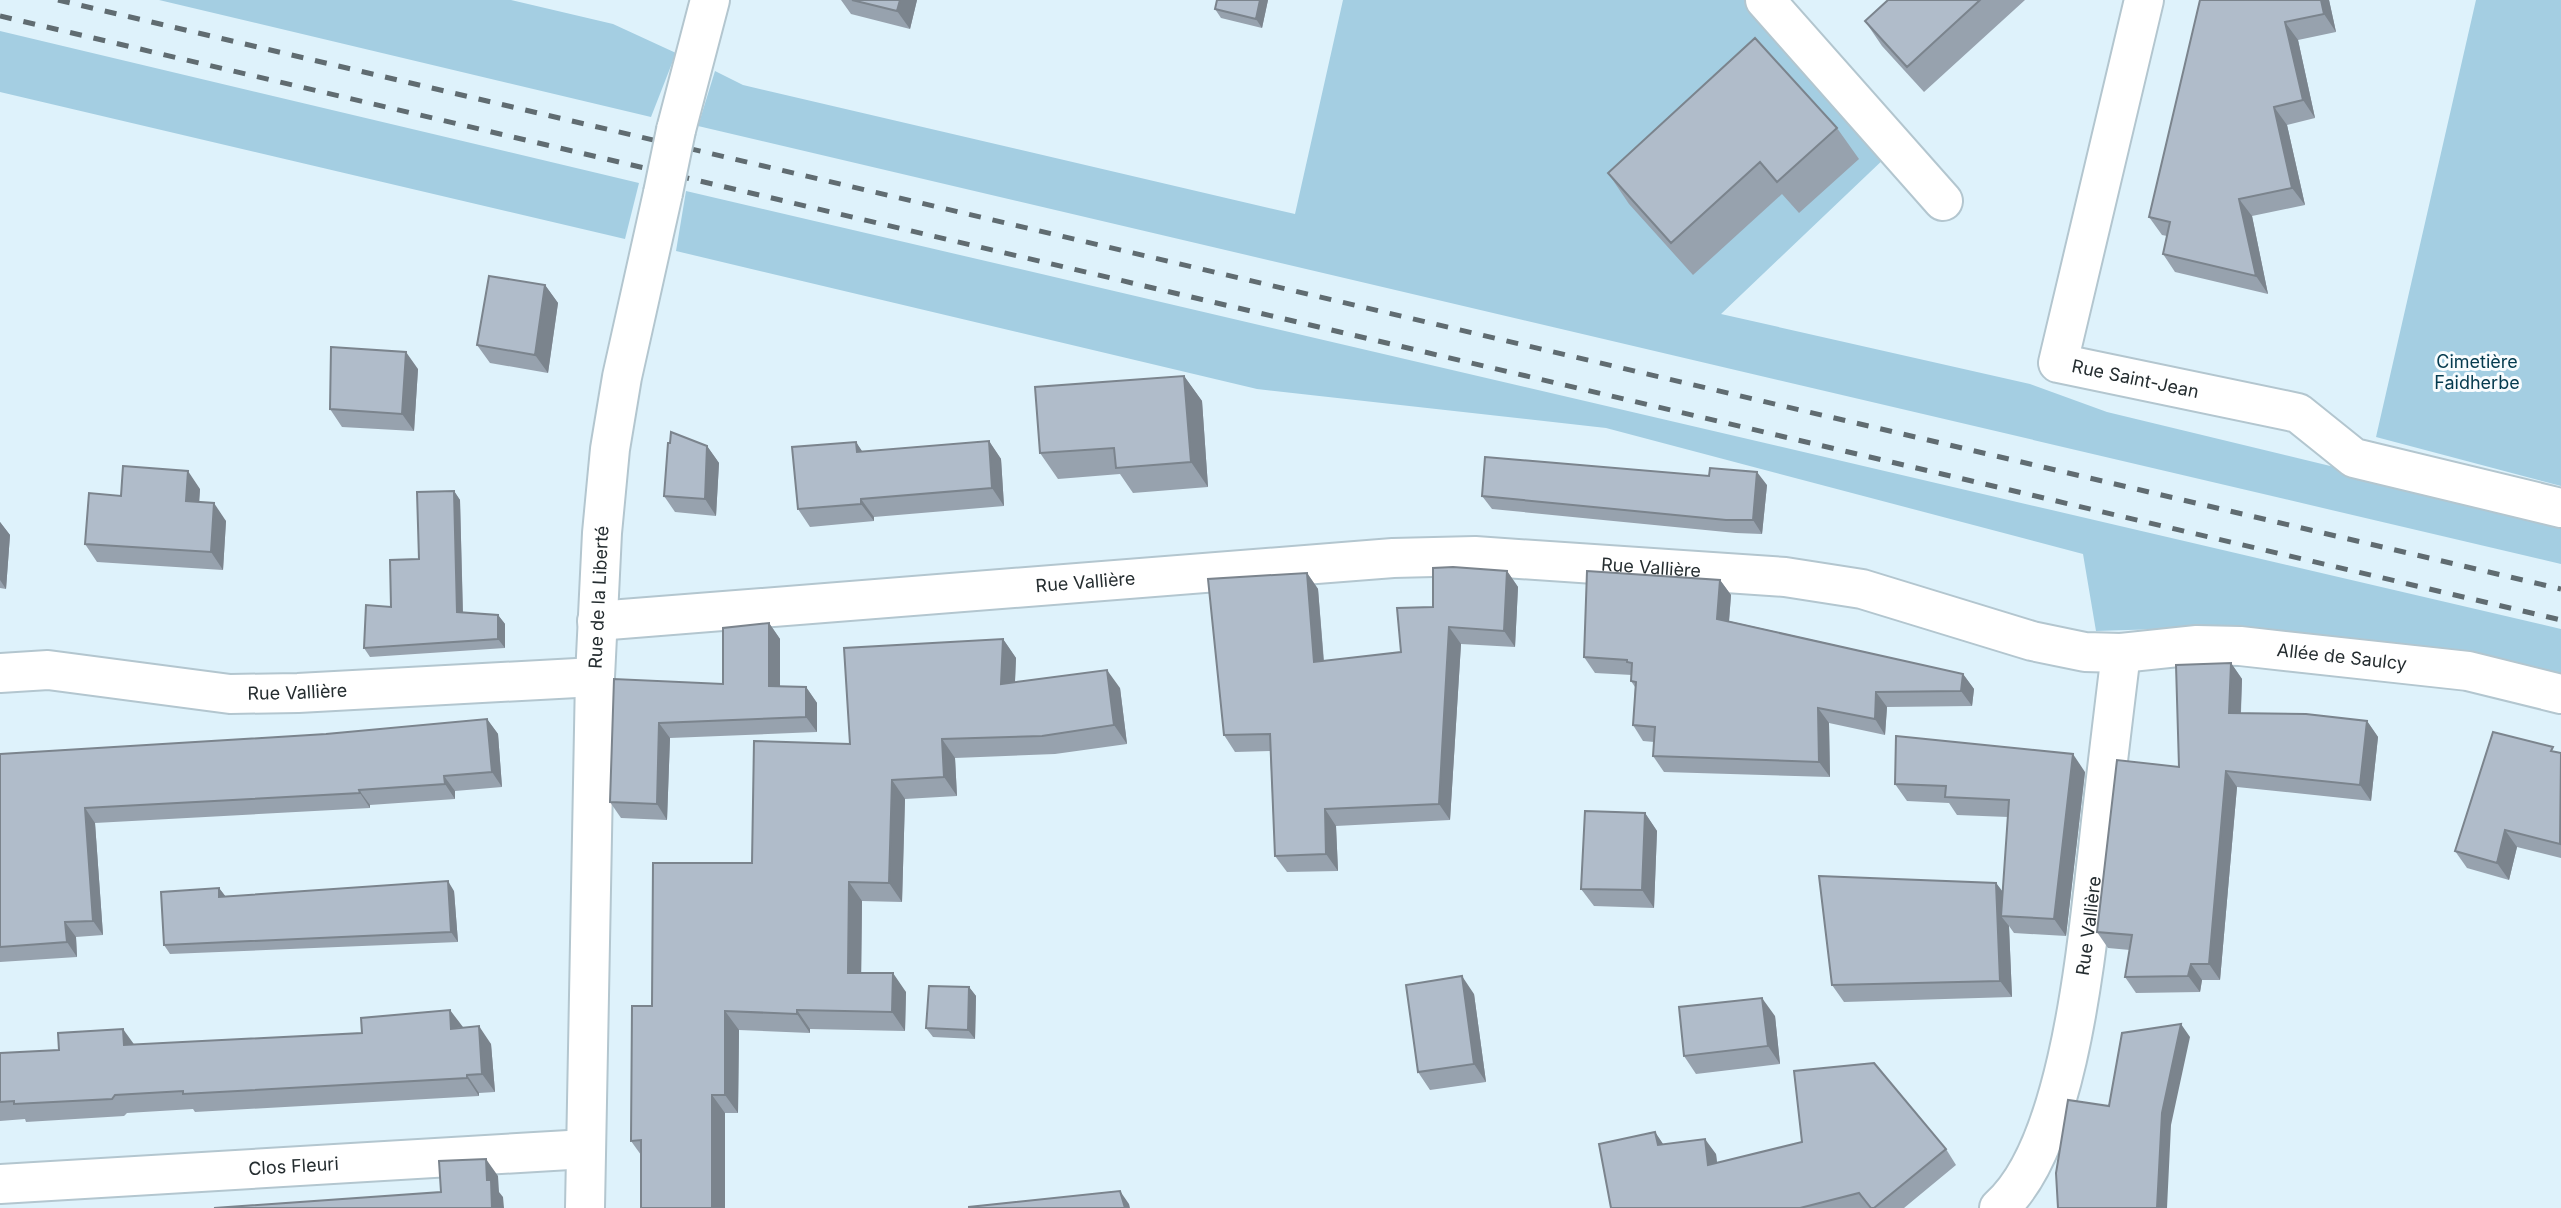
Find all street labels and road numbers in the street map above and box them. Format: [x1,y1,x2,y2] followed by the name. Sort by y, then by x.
[2070,355,2201,402] street label: Rue Saint-Jean
[584,525,613,669] street label: Rue de la Liberté
[1601,554,1702,581] street label: Rue Vallière
[1035,567,1136,596] street label: Rue Vallière
[2276,639,2408,674] street label: Allée de Saulcy
[247,679,348,704] street label: Rue Vallière
[2072,875,2105,977] street label: Rue Vallière
[248,1153,339,1179] street label: Clos Fleuri

